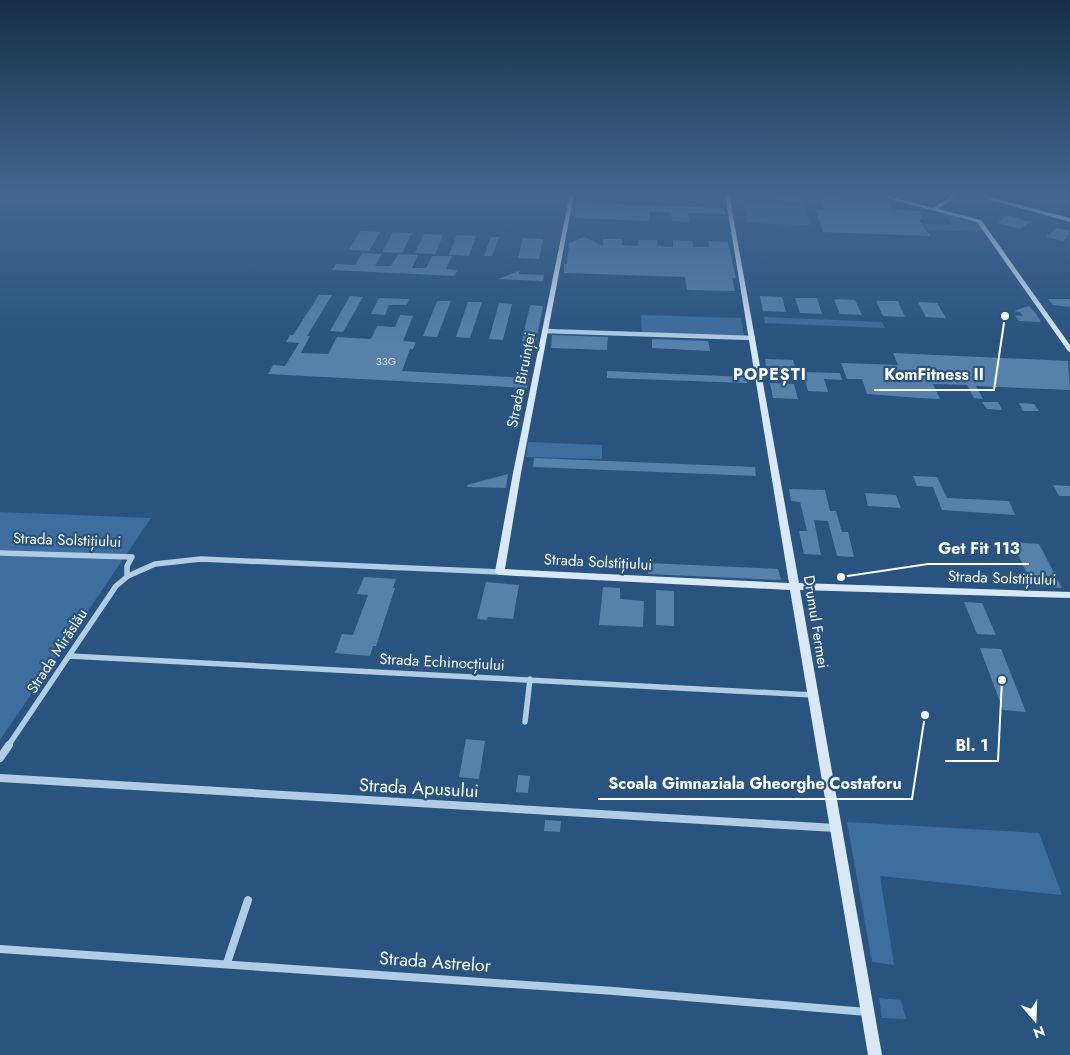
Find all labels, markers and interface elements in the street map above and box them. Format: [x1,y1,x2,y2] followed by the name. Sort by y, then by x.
[501,330,541,430] street label: Strada Biruinței
[376,353,397,369] house number: 33G
[874,359,994,390] callout: KomFitness II
[733,363,807,386] district label: POPEȘTI
[884,363,984,386] text: KomFitness II
[12,527,122,553] street label: Strada Solstițiului
[928,533,1029,564] callout: Get Fit 113
[938,537,1020,560] text: Get Fit 113
[543,548,653,576] street label: Strada Solstițiului
[947,565,1057,591] street label: Strada Solstițiului
[798,574,834,670] street label: Drumul Fermei
[21,604,93,698] street label: Strada Mirăslău
[379,648,505,676] street label: Strada Echinocțiului
[945,730,998,761] callout: Bl. 1
[955,734,989,757] text: Bl. 1
[598,768,912,799] callout: Scoala Gimnaziala Gheorghe Costaforu
[358,772,480,804] street label: Strada Apusului
[608,772,902,795] text: Scoala Gimnaziala Gheorghe Costaforu
[378,945,493,979] street label: Strada Astrelor
[1010,995,1060,1045] north arrow
[1031,1021,1048,1044] text: N

